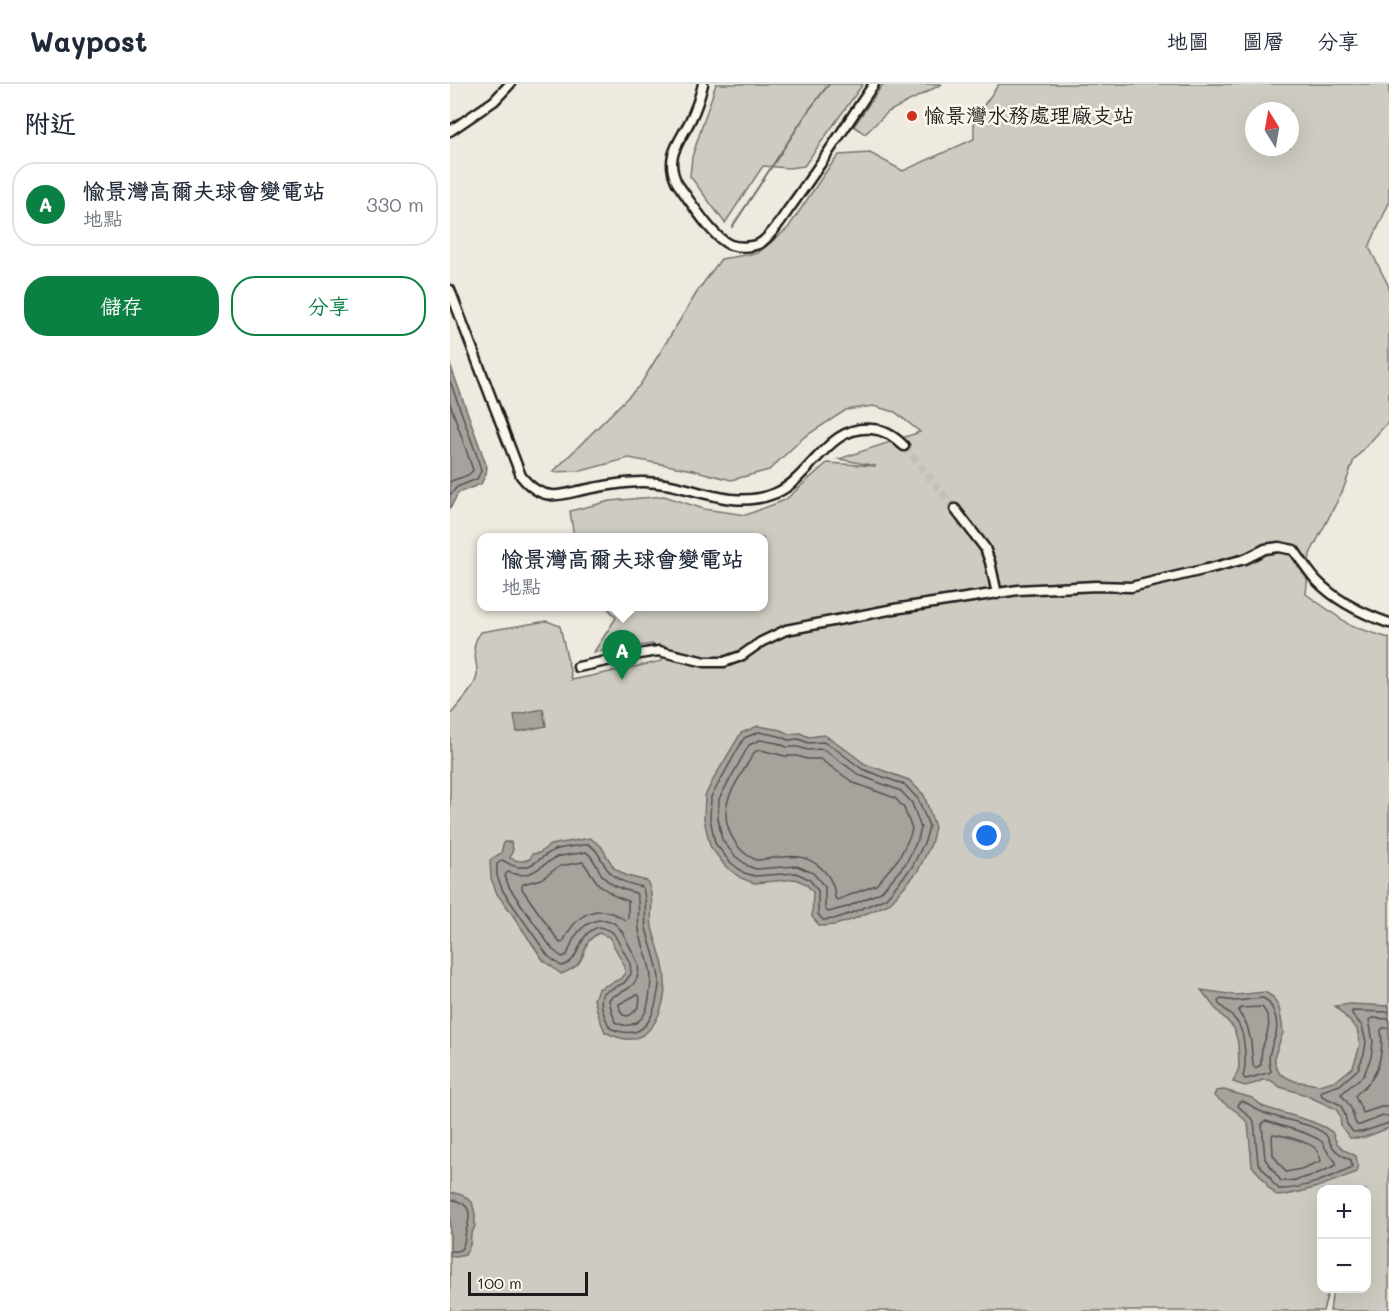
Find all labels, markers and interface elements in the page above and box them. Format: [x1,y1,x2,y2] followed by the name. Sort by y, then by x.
[30,23,147,59] text: Waypost
[1167,27,1209,54] text: 地圖
[1242,27,1284,54] text: 圖層
[1317,27,1359,54] text: 分享
[924,101,1134,128] place label: 愉景灣水務處理廠支站
[1245,102,1299,156] north arrow
[24,106,76,140] text: 附近
[905,109,919,123] marker: 愉景灣水務處理廠支站
[83,176,325,205] text: 愉景灣高爾夫球會變電站
[39,191,52,217] text: A
[366,191,424,217] text: 330 m
[83,205,123,231] text: 地點
[24,276,219,336] button: 儲存
[231,276,426,336] button: 分享
[477,533,768,611] popup
[501,544,744,573] text: 愉景灣高爾夫球會變電站
[501,573,541,599] text: 地點
[602,630,642,680] pin: A
[972,821,1001,850] your location
[1317,1185,1371,1293] map controls
[1317,1185,1371,1239] button: +
[1317,1239,1371,1293] button: −
[468,1269,588,1296] scale bar
[477,1272,522,1293] text: 100 m

